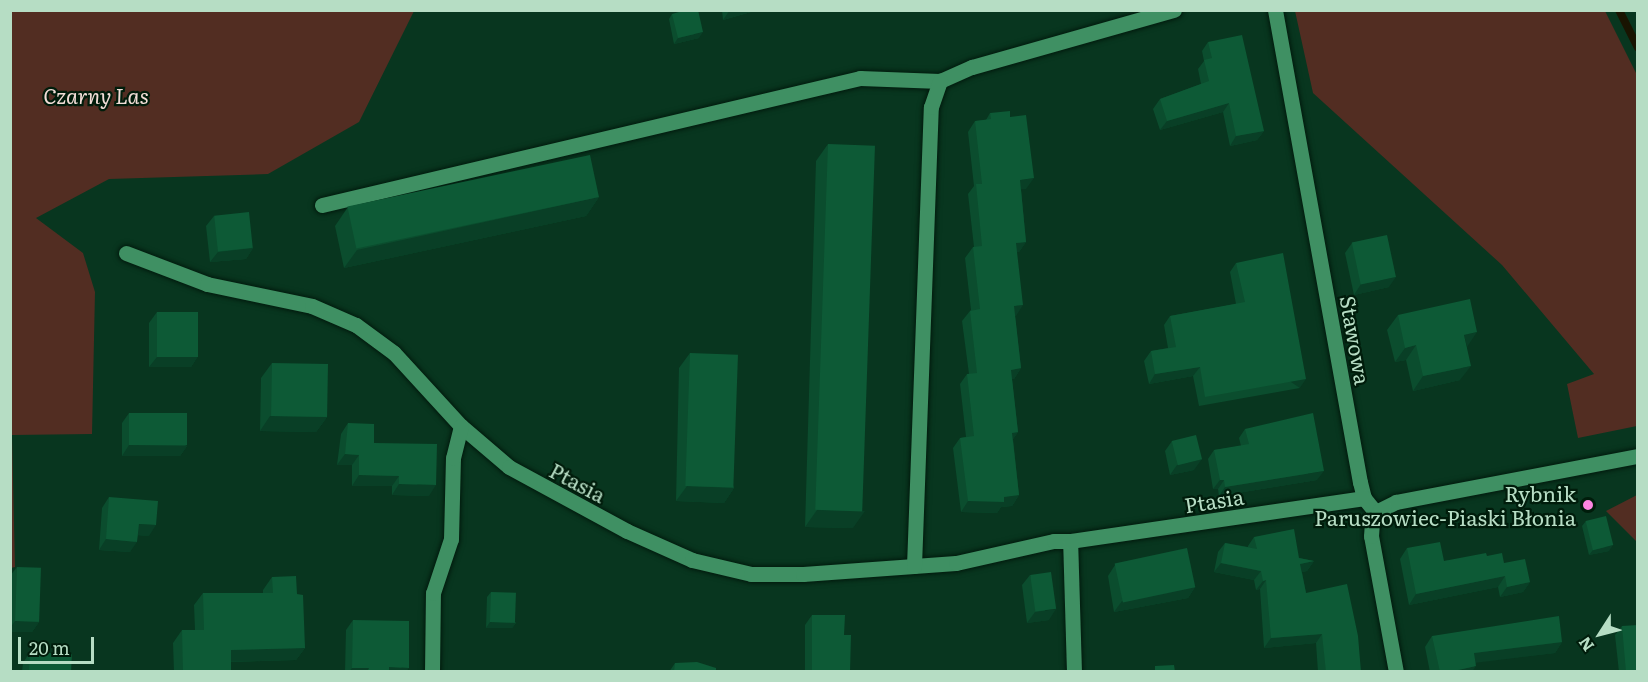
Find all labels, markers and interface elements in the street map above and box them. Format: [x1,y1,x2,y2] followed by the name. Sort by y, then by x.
[43,82,149,108] park label: Czarny Las
[1336,293,1376,387] street label: Stawowa
[546,457,610,507] street label: Ptasia
[1314,480,1576,530] place label: Rybnik Paruszowiec-Piaski Błonia
[1182,483,1246,517] street label: Ptasia
[1581,498,1595,512] marker: Rybnik Paruszowiec-Piaski Błonia
[1570,604,1630,664] north arrow
[21,625,98,663] scale bar
[1572,632,1599,657] text: N
[29,634,70,661] text: 20 m

